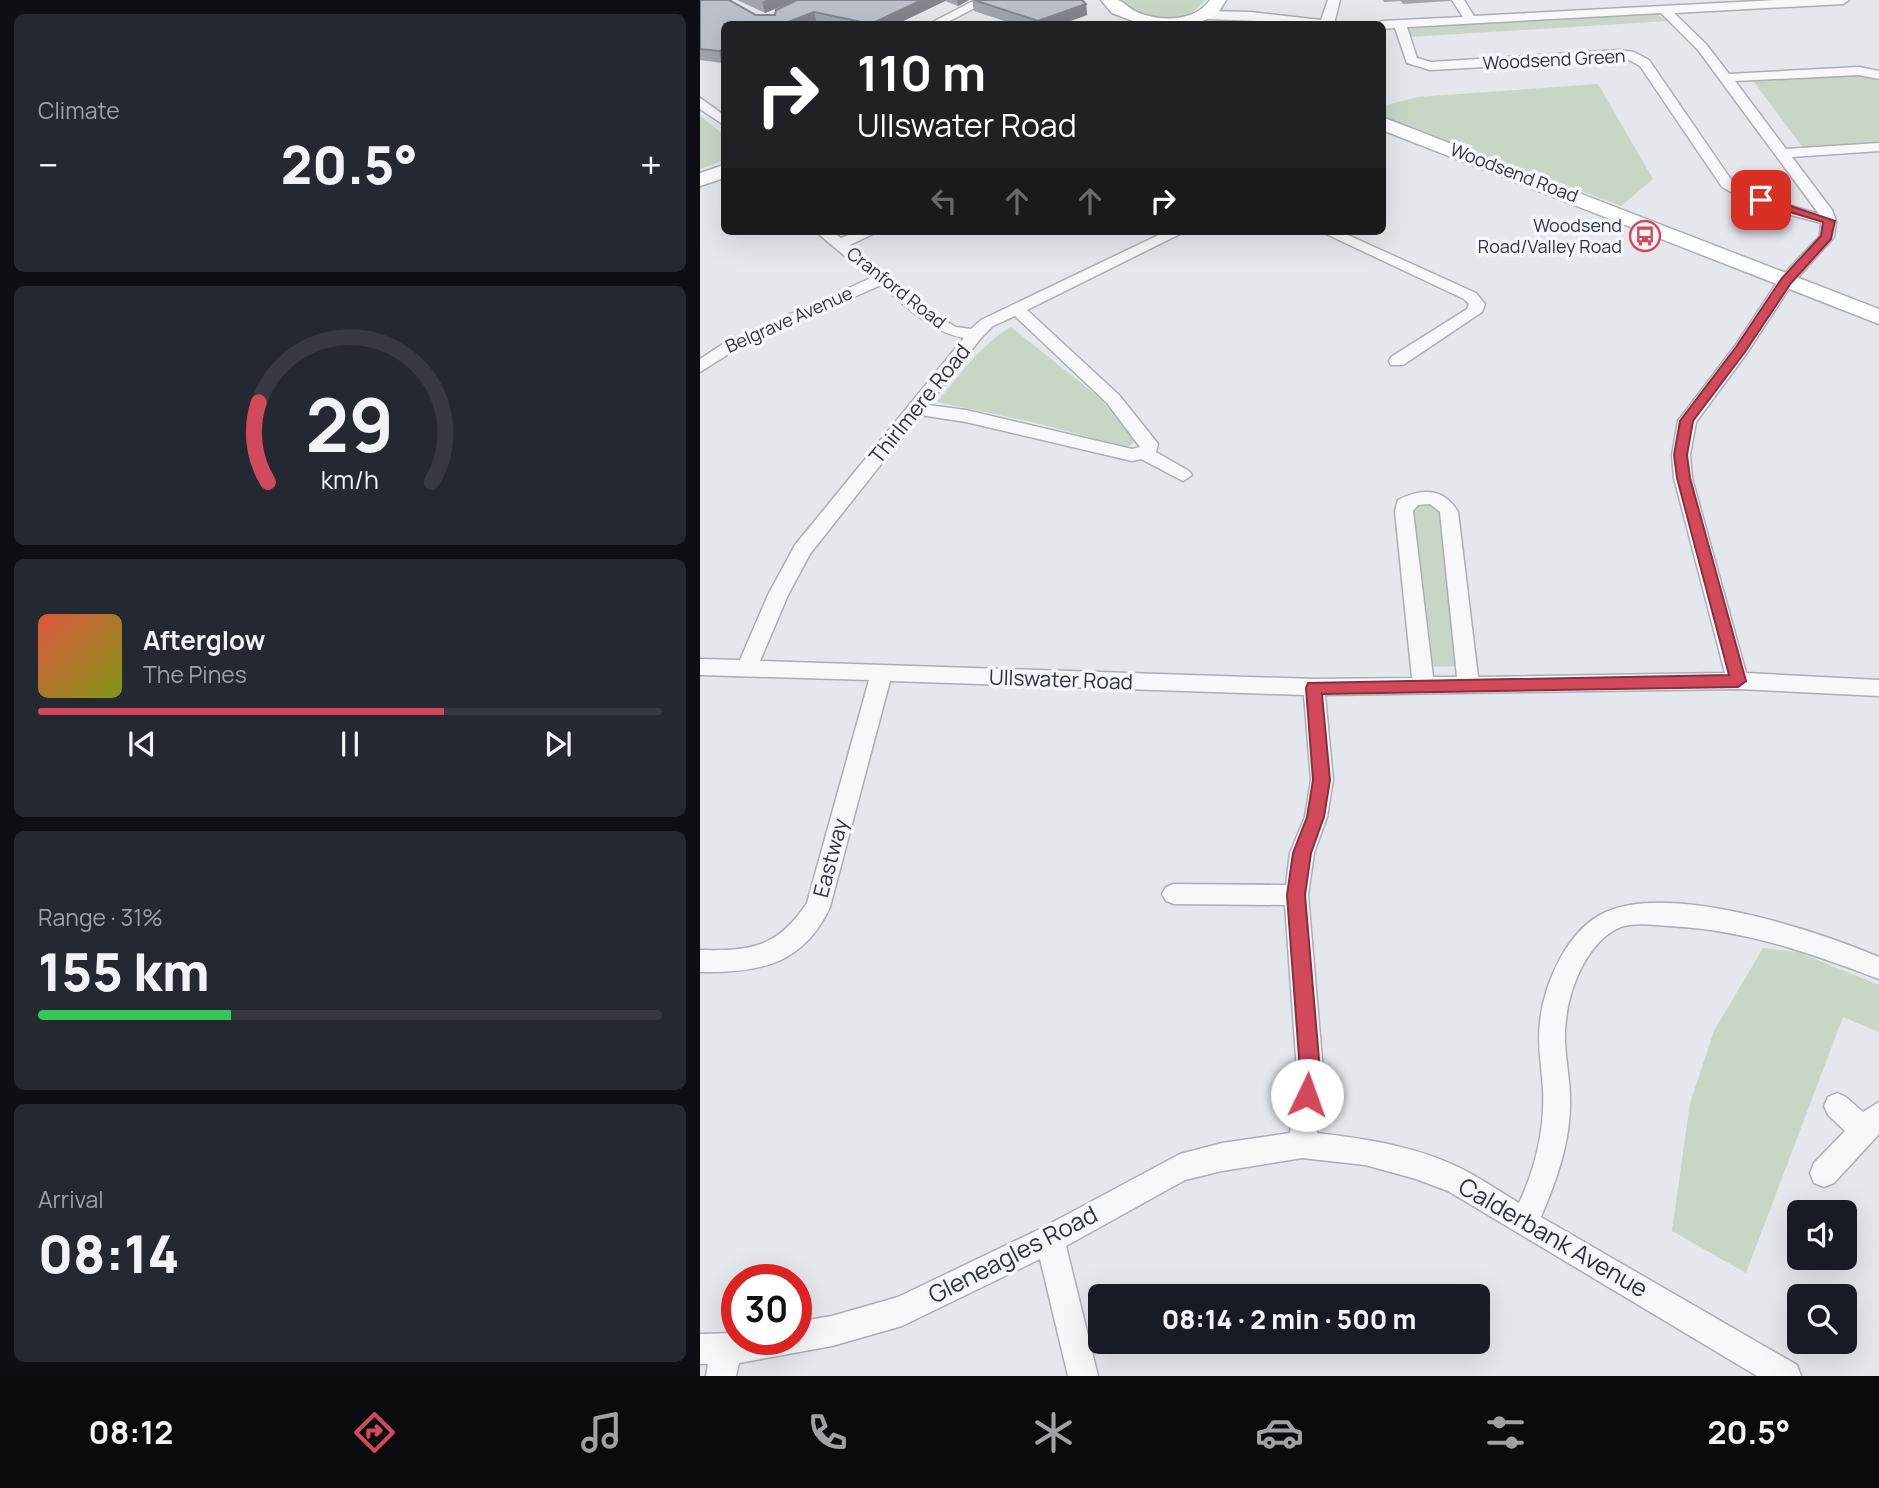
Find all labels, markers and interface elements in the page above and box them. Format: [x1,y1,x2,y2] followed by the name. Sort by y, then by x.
[857,39,986,106] text: 110 m
[1482,43,1626,75] street label: Woodsend Green
[742,49,833,140] icon: right
[38,94,120,126] text: Climate
[857,103,1077,147] text: Ullswater Road
[281,129,418,200] text: 20.5°
[1447,137,1582,207] street label: Woodsend Road
[38,138,59,190] text: −
[640,138,662,190] text: +
[1731,170,1791,230] pin
[1742,181,1780,219] icon: arrive
[925,182,963,220] icon: left
[998,182,1036,220] icon: ahead
[1071,182,1109,220] icon: ahead
[1144,182,1182,220] icon: right
[1478,213,1622,258] place label: Woodsend Road/Valley Road
[1628,219,1662,253] bus stop icon: Woodsend Road/Valley Road
[842,241,951,333] street label: Cranford Road
[721,280,856,358] street label: Belgrave Avenue
[862,338,976,469] street label: Thirlmere Road
[306,374,394,474] text: 29
[321,461,379,496] text: km/h
[143,622,265,658] text: Afterglow
[143,658,247,690] text: The Pines
[989,662,1134,696] street label: Ullswater Road
[123,725,161,763] icon: previous
[331,725,369,763] icon: pause
[539,725,577,763] icon: next
[806,815,854,900] street label: Eastway
[38,901,163,933] text: Range · 31%
[38,936,210,1007] text: 155 km
[1270,1058,1344,1132] position arrow
[1453,1169,1655,1304] street label: Calderbank Avenue
[38,1183,104,1215] text: Arrival
[922,1197,1102,1310] street label: Gleneagles Road
[1787,1200,1857,1354] map controls
[1787,1200,1857,1270] button: sound
[38,1218,180,1289] text: 08:14
[721,1264,812,1355] speed limit sign: 30
[1787,1284,1857,1354] button: search
[1162,1301,1416,1337] text: 08:14 · 2 min · 500 m
[350,1408,399,1457] icon: directions
[577,1408,626,1457] icon: music
[803,1408,852,1457] icon: phone
[1029,1408,1078,1457] icon: climate
[1255,1408,1304,1457] icon: car
[1481,1408,1530,1457] icon: filters
[89,1410,173,1454] text: 08:12
[1707,1410,1790,1454] text: 20.5°

